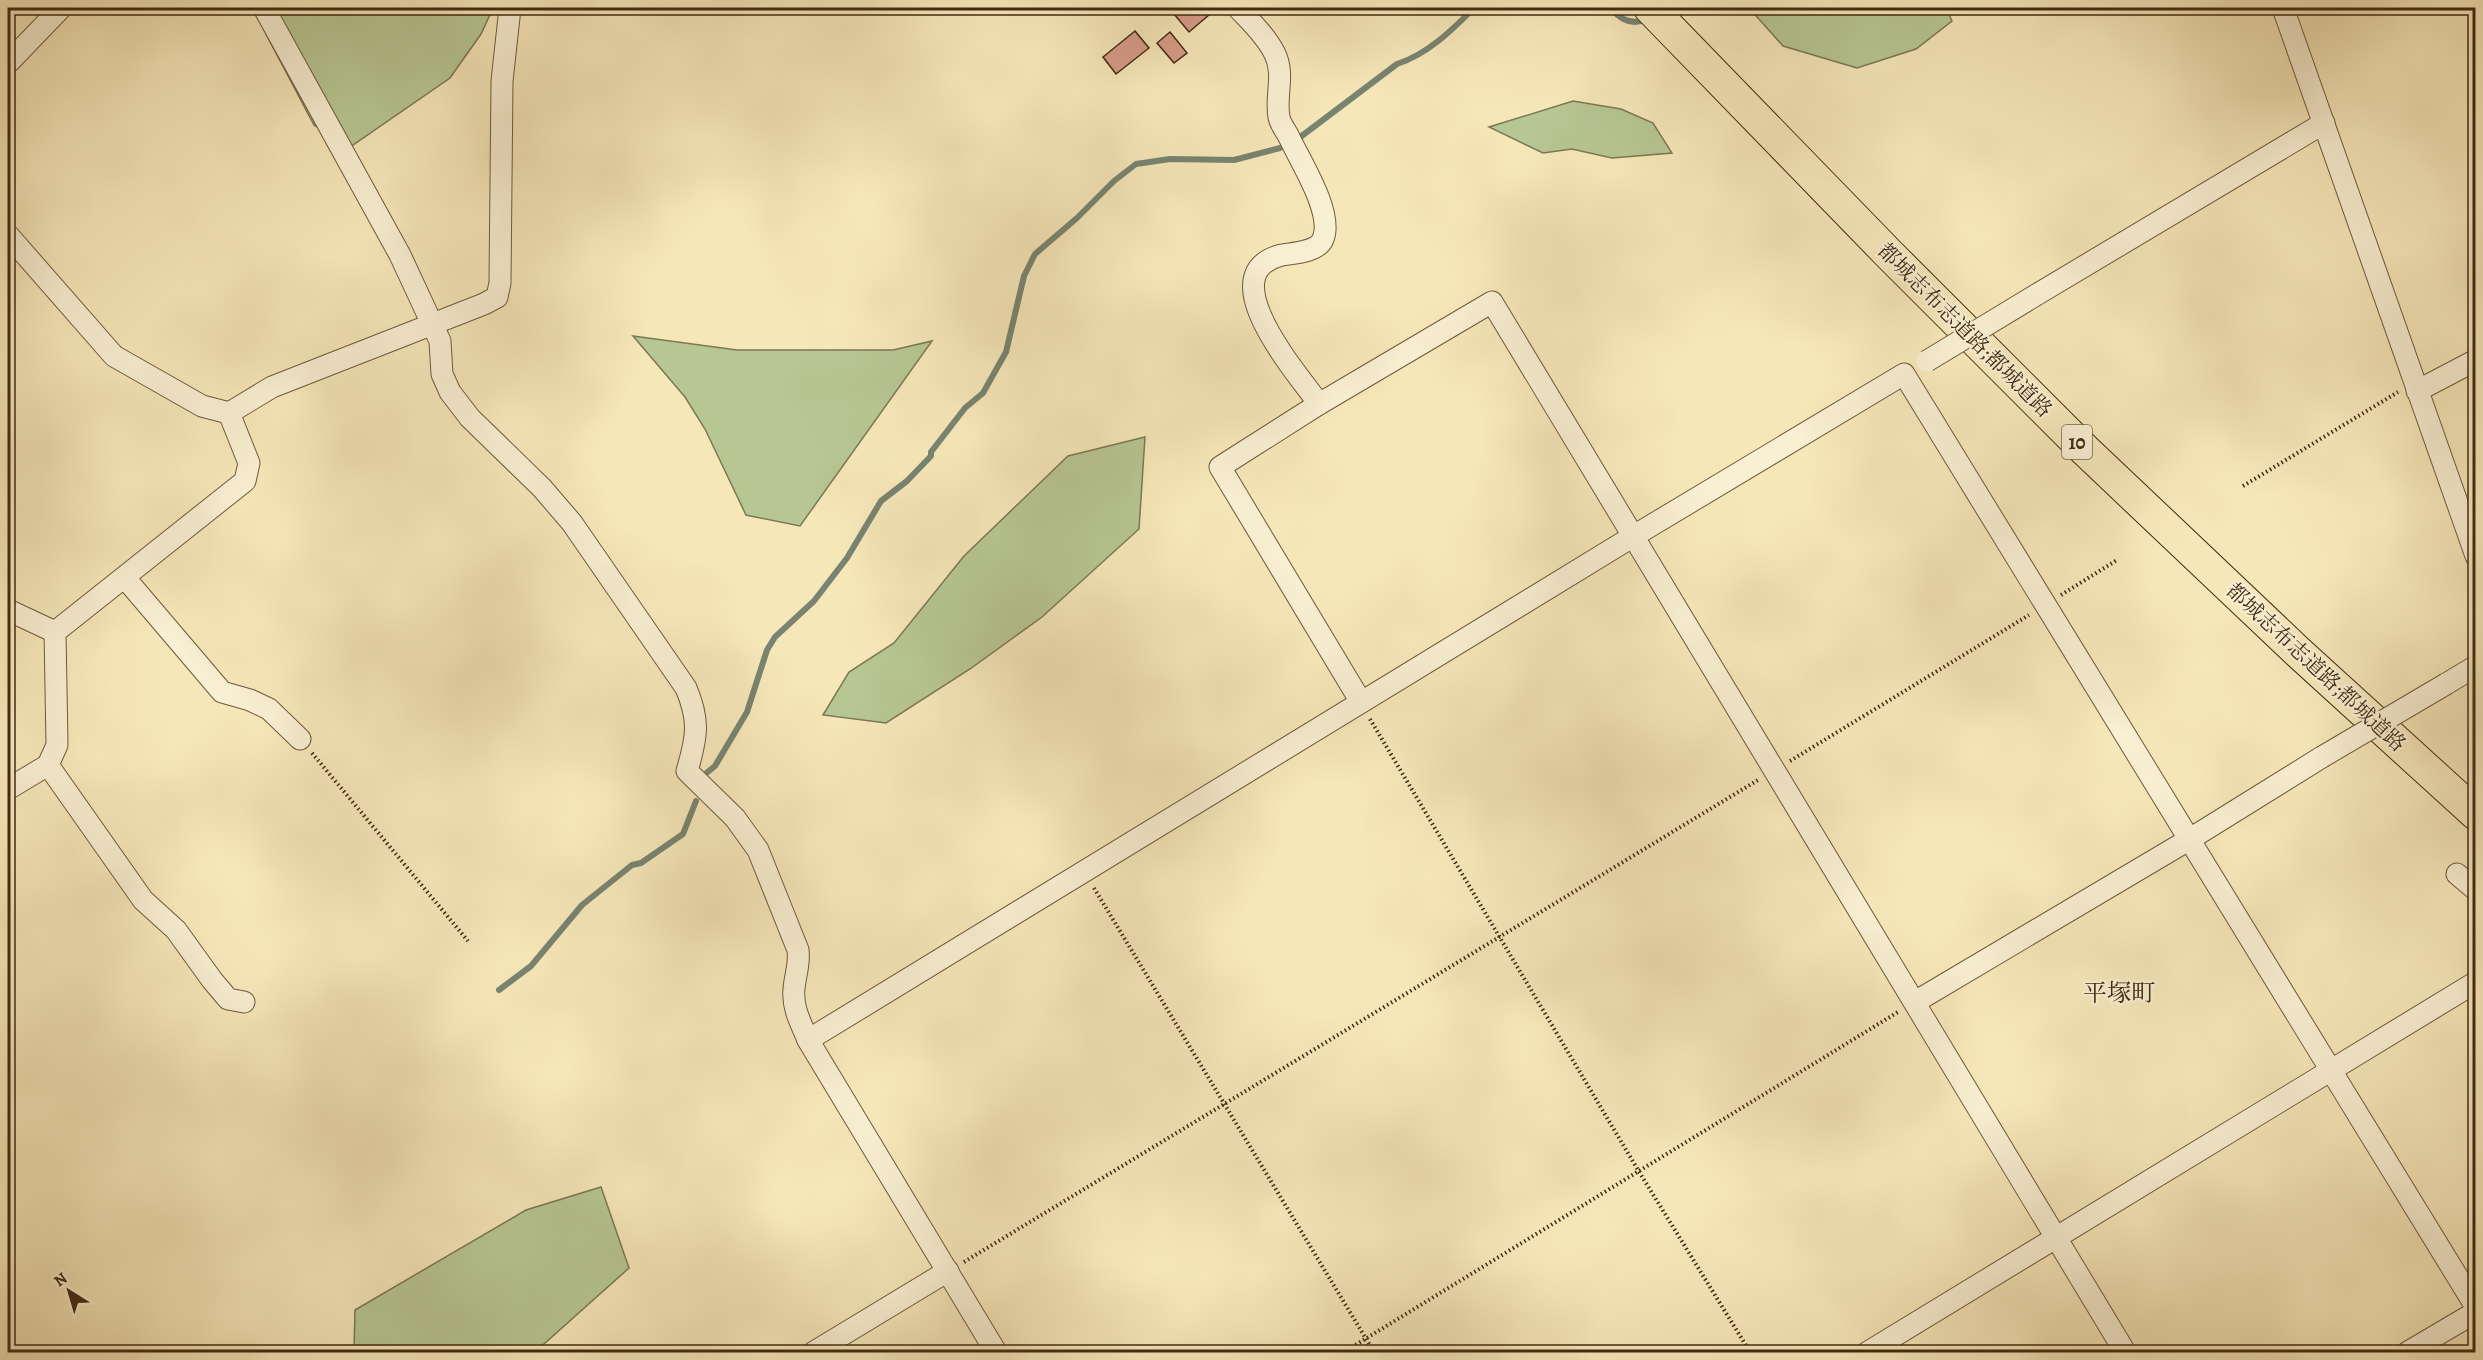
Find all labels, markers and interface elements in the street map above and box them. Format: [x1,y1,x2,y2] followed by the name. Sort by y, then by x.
[1872,237,2058,423] street label: 都城志布志道路;都城道路
[2062,425,2092,459] road number: 10
[2220,576,2412,758] street label: 都城志布志道路;都城道路
[2083,977,2155,1009] district label: 平塚町
[39,1261,99,1321] north arrow
[49,1267,72,1292] text: N

